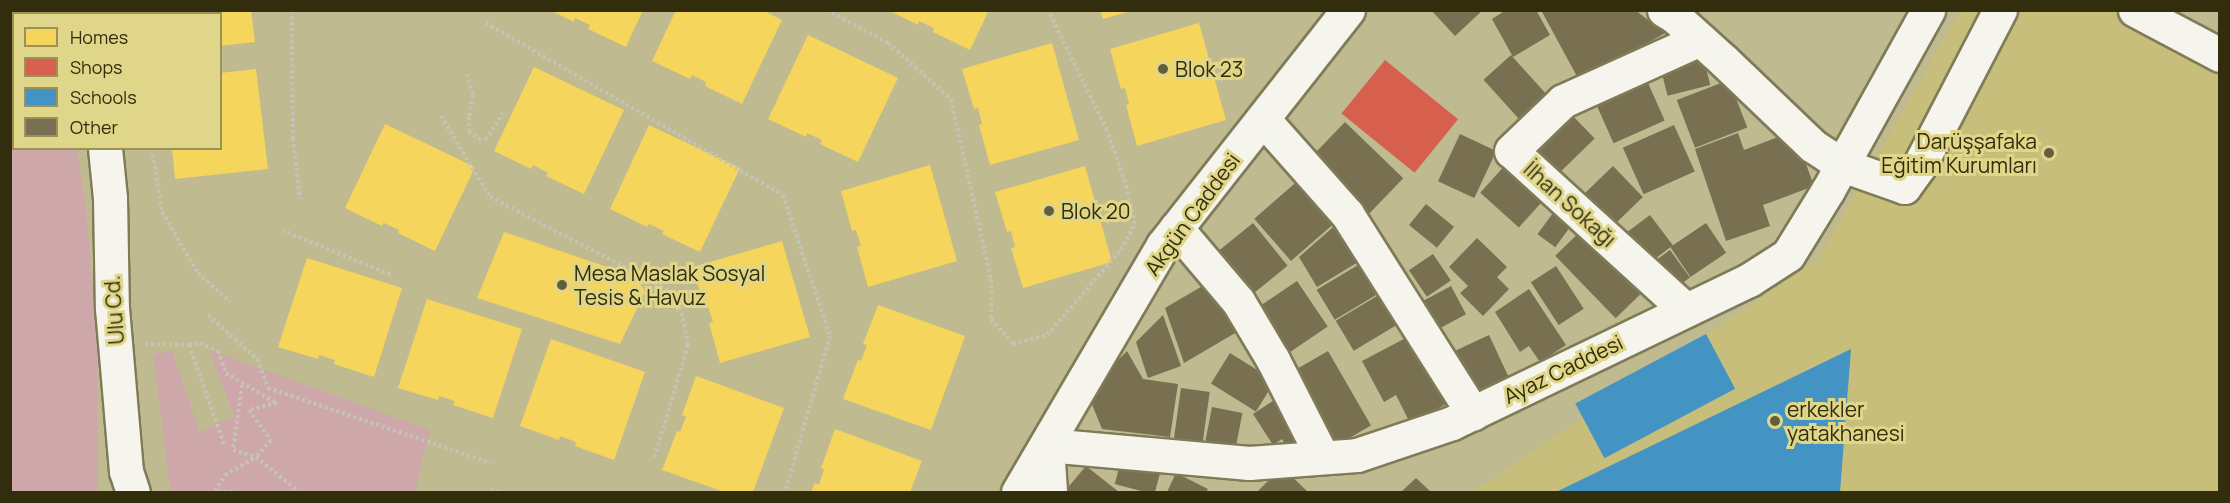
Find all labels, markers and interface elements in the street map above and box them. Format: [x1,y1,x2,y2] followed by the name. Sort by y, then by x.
[12,12,222,150] legend
[70,25,128,49] text: Homes
[70,55,122,79] text: Shops
[1175,56,1243,82] place label: Blok 23
[1156,62,1170,76] marker: Blok 23
[70,85,137,109] text: Schools
[70,115,118,139] text: Other
[1881,128,2037,178] place label: Darüşşafaka Eğitim Kurumları
[2042,146,2056,160] marker: Darüşşafaka Eğitim Kurumları
[1139,148,1245,280] street label: Akgün Caddesi
[1519,156,1621,252] street label: İlhan Sokağı
[1061,198,1131,224] place label: Blok 20
[1042,204,1056,218] marker: Blok 20
[574,260,765,310] place label: Mesa Maslak Sosyal Tesis & Havuz
[99,275,129,345] street label: Ulu Cd.
[555,278,569,292] marker: Mesa Maslak Sosyal Tesis & Havuz
[1499,329,1627,409] street label: Ayaz Caddesi
[1787,396,1905,446] place label: erkekler yatakhanesi
[1768,414,1782,428] marker: erkekler yatakhanesi

